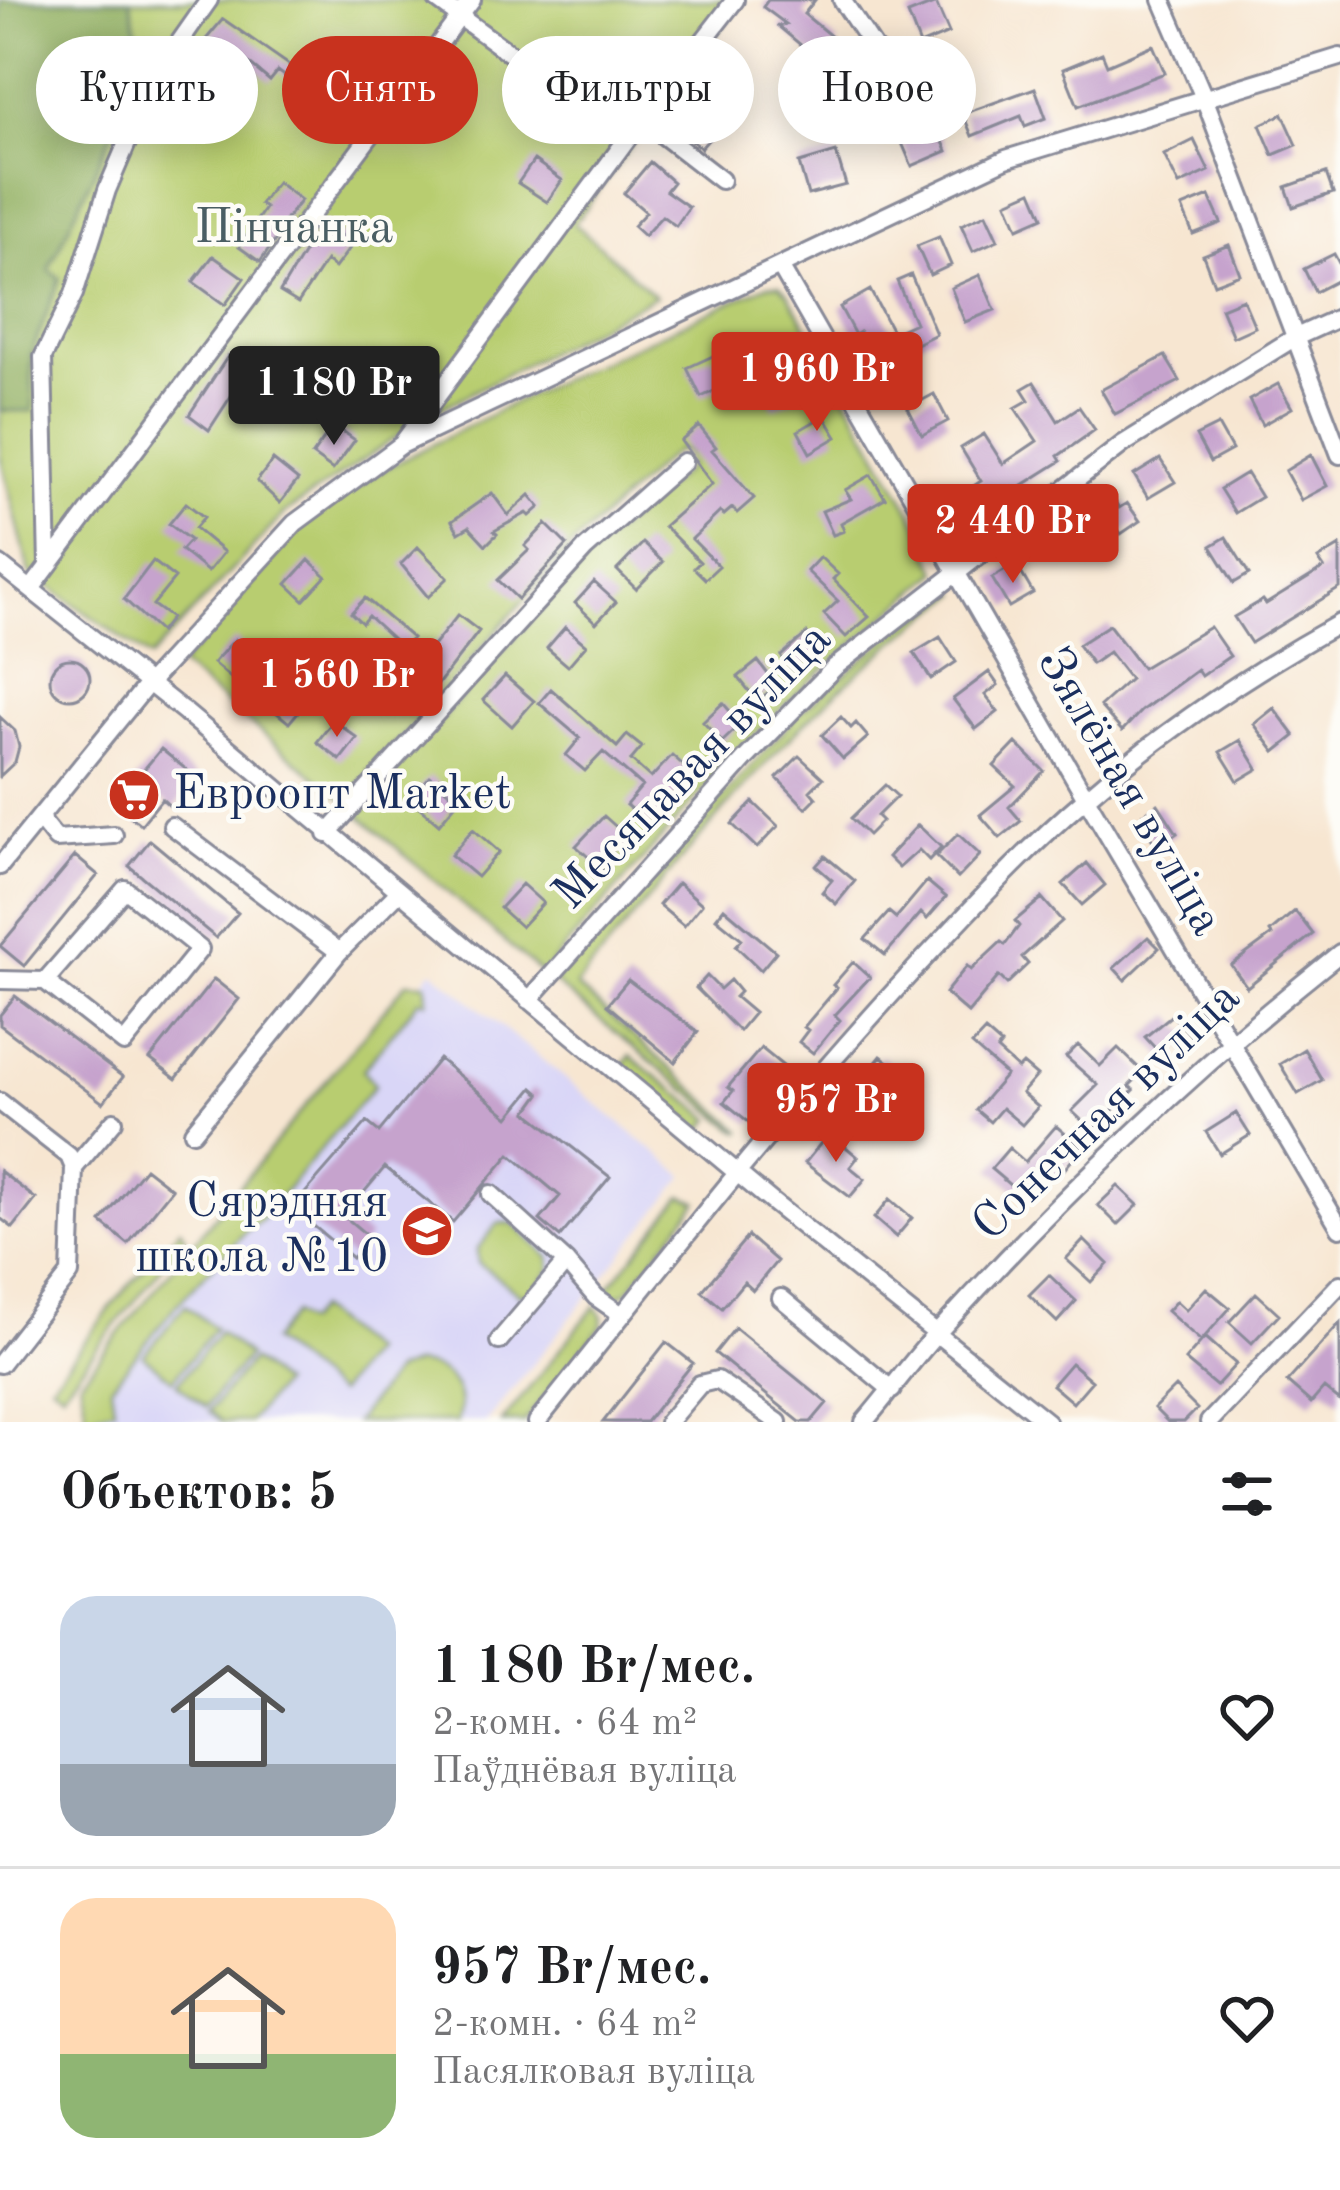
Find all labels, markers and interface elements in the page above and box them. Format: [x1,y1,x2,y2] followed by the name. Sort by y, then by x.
[36,36,258,144] chip: Купить
[282,36,478,144] chip: Снять
[502,36,754,144] chip: Фильтры
[778,36,976,144] chip: Новое
[195,205,393,253] park label: Пінчанка
[693,332,941,434] pin: 1 960 Br
[210,346,458,448] pin: 1 180 Br
[739,351,895,390] text: 1 960 Br
[256,365,412,404] text: 1 180 Br
[889,484,1137,586] pin: 2 440 Br
[935,503,1091,542] text: 2 440 Br
[545,615,841,919] street label: Месяцавая вуліца
[213,638,461,740] pin: 1 560 Br
[1028,640,1230,944] street label: Зялёная вуліца
[259,657,415,696] text: 1 560 Br
[106,767,162,823] supermarket icon: Евроопт Market
[173,771,512,819] place label: Евроопт Market
[965,973,1249,1251] street label: Сонечная вуліца
[738,1063,934,1165] pin: 957 Br
[774,1082,898,1121] text: 957 Br
[135,1179,388,1282] place label: Сярэдняя школа №10
[399,1203,455,1259] school or university icon: Сярэдняя школа №10
[1214,1461,1280,1527] icon: filters
[60,1469,337,1520] text: Объектов: 5
[432,1643,755,1694] text: 1 180 Br/мес.
[156,1644,300,1788] icon: home
[1214,1683,1280,1749] icon: heart
[432,1704,697,1743] text: 2-комн. · 64 m²
[432,1752,737,1791] text: Паўднёвая вуліца
[432,1944,711,1995] text: 957 Br/мес.
[156,1946,300,2090] icon: home
[1214,1985,1280,2051] icon: heart
[432,2005,697,2044] text: 2-комн. · 64 m²
[432,2053,755,2092] text: Пасялковая вуліца

